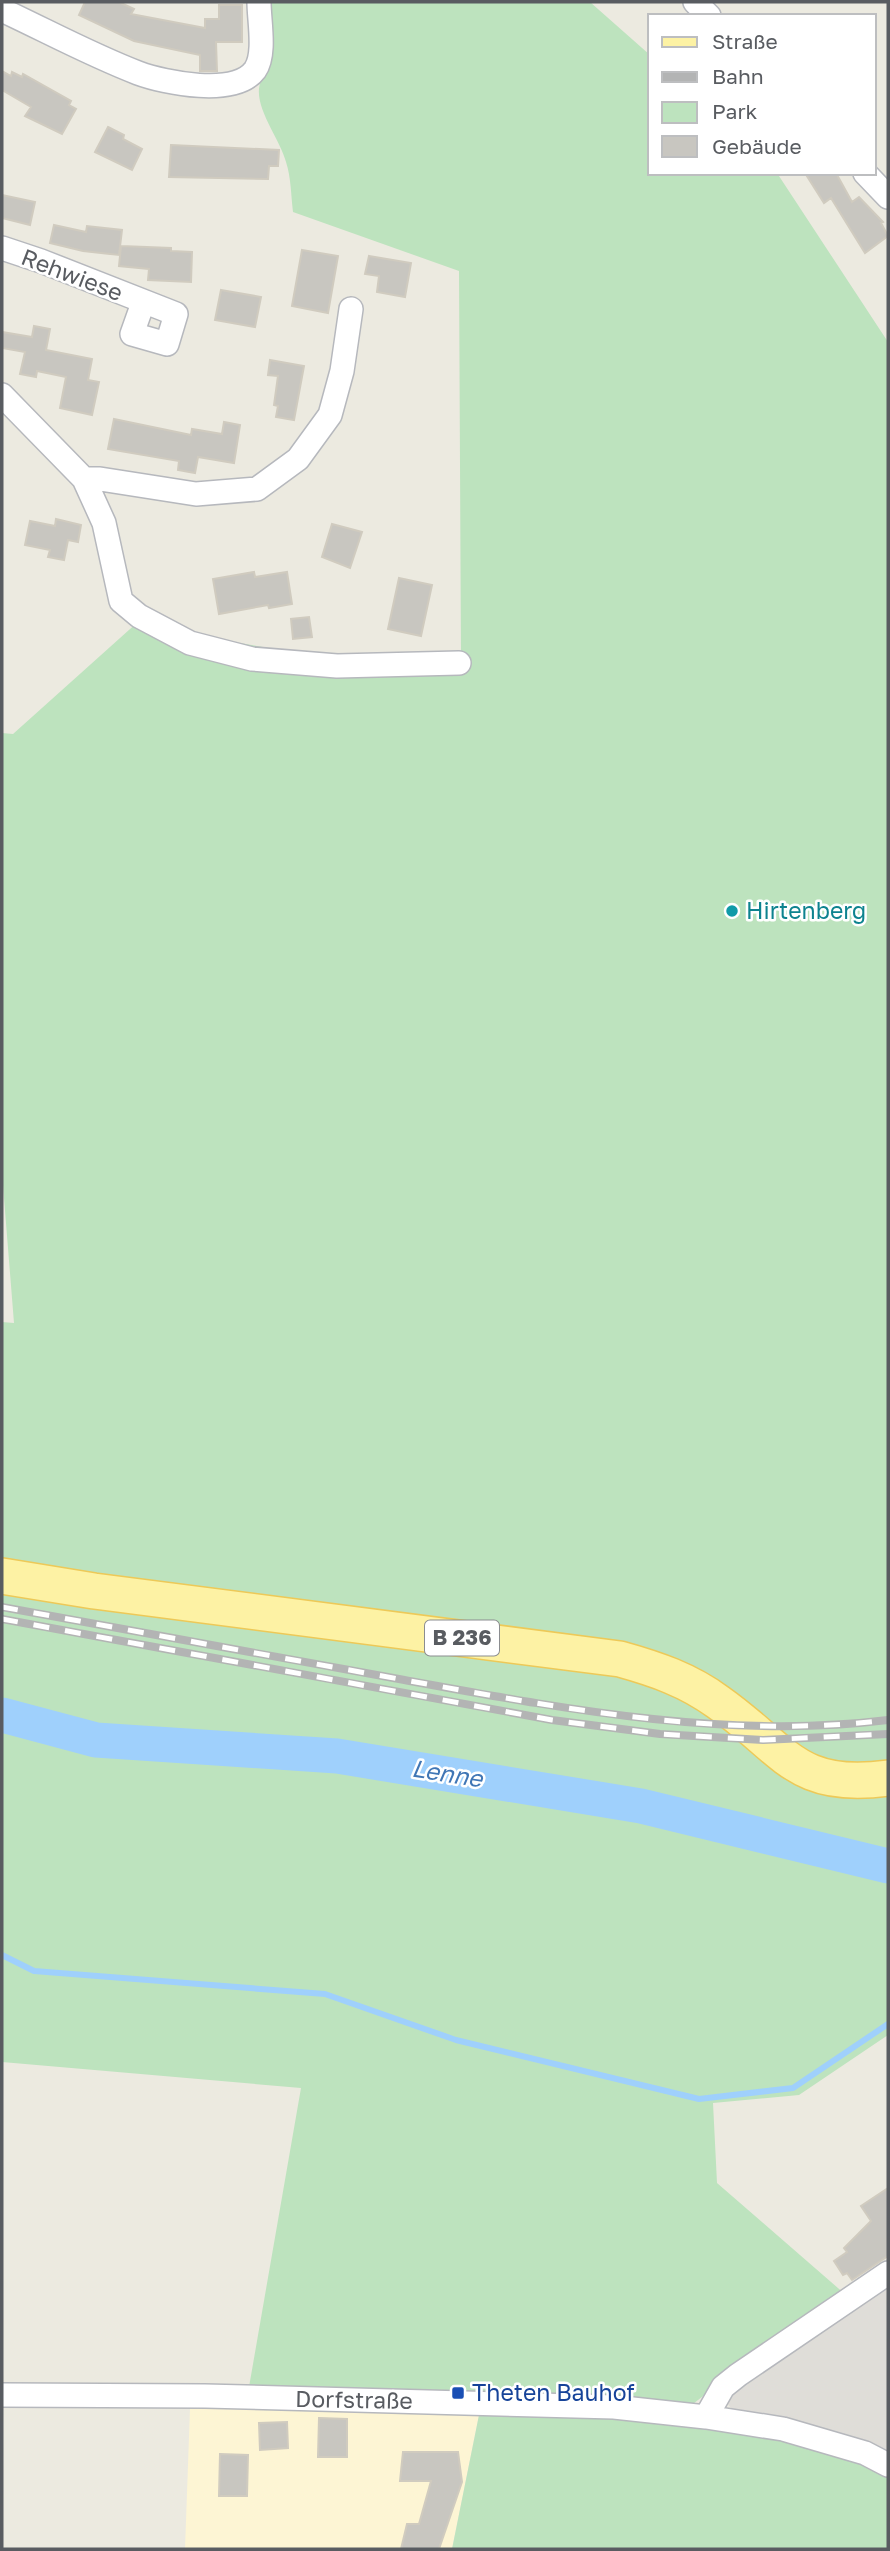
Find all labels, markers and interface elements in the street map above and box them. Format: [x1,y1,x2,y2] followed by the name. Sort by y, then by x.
[648,14,876,175] legend
[712,28,778,54] text: Straße
[712,63,764,89] text: Bahn
[712,98,758,124] text: Park
[712,133,802,159] text: Gebäude
[18,242,127,306] street label: Rehwiese
[746,896,866,924] place label: Hirtenberg
[724,903,740,919] marker: Hirtenberg
[425,1620,499,1656] road number: B 236
[410,1753,487,1793] water label: Lenne
[472,2378,635,2406] place label: Theten Bauhof
[295,2384,413,2414] street label: Dorfstraße
[450,2385,466,2401] marker: Theten Bauhof

